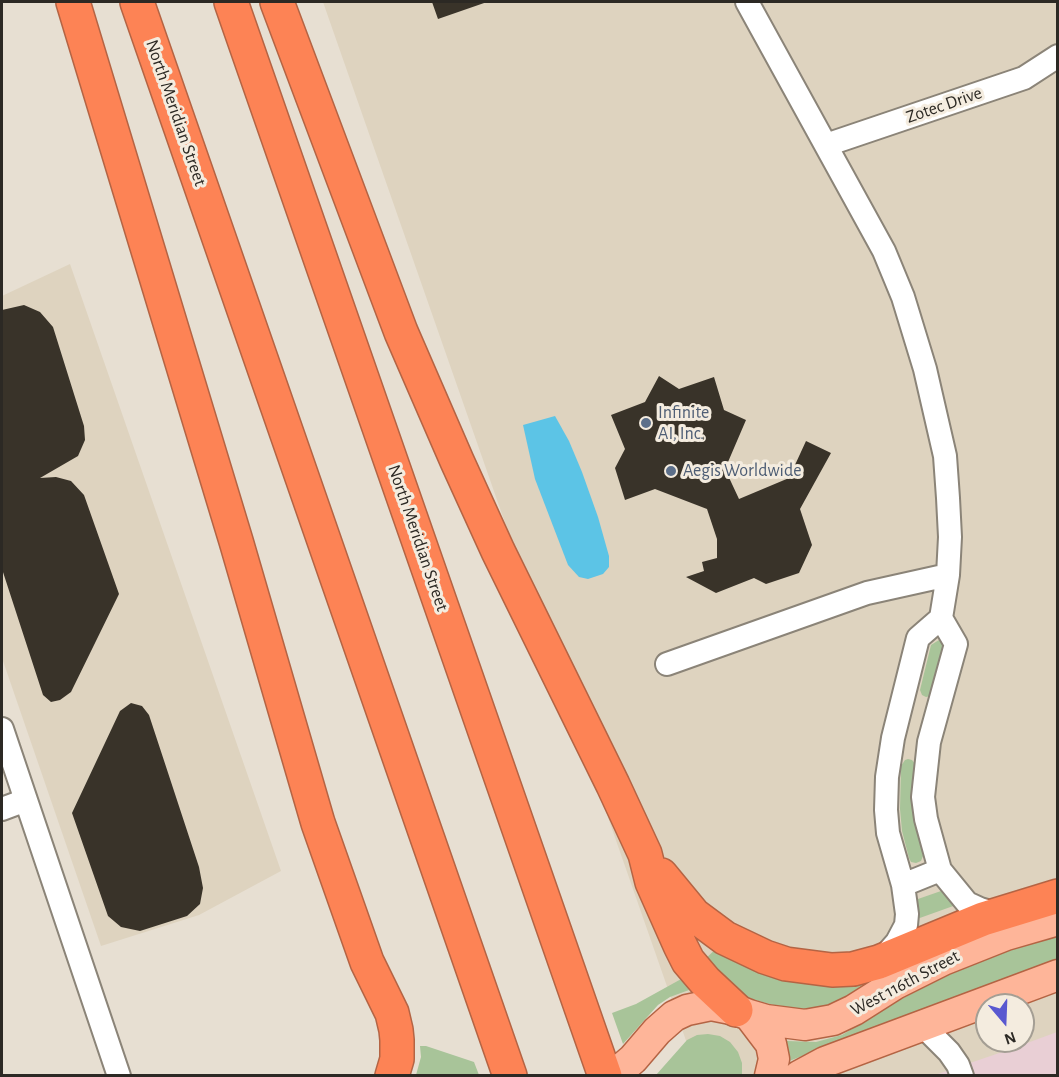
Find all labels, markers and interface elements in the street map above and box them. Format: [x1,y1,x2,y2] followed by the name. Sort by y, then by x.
[141,37,211,189] street label: North Meridian Street
[903,82,985,128] street label: Zotec Drive
[658,402,709,444] place label: Infinite AI, Inc.
[639,416,653,430] marker: Infinite AI, Inc.
[683,460,802,482] place label: Aegis Worldwide
[383,462,453,614] street label: North Meridian Street
[664,464,678,478] marker: Aegis Worldwide
[847,945,963,1021] street label: West 116th Street
[975,993,1035,1053] north arrow
[1002,1029,1018,1048] text: N

